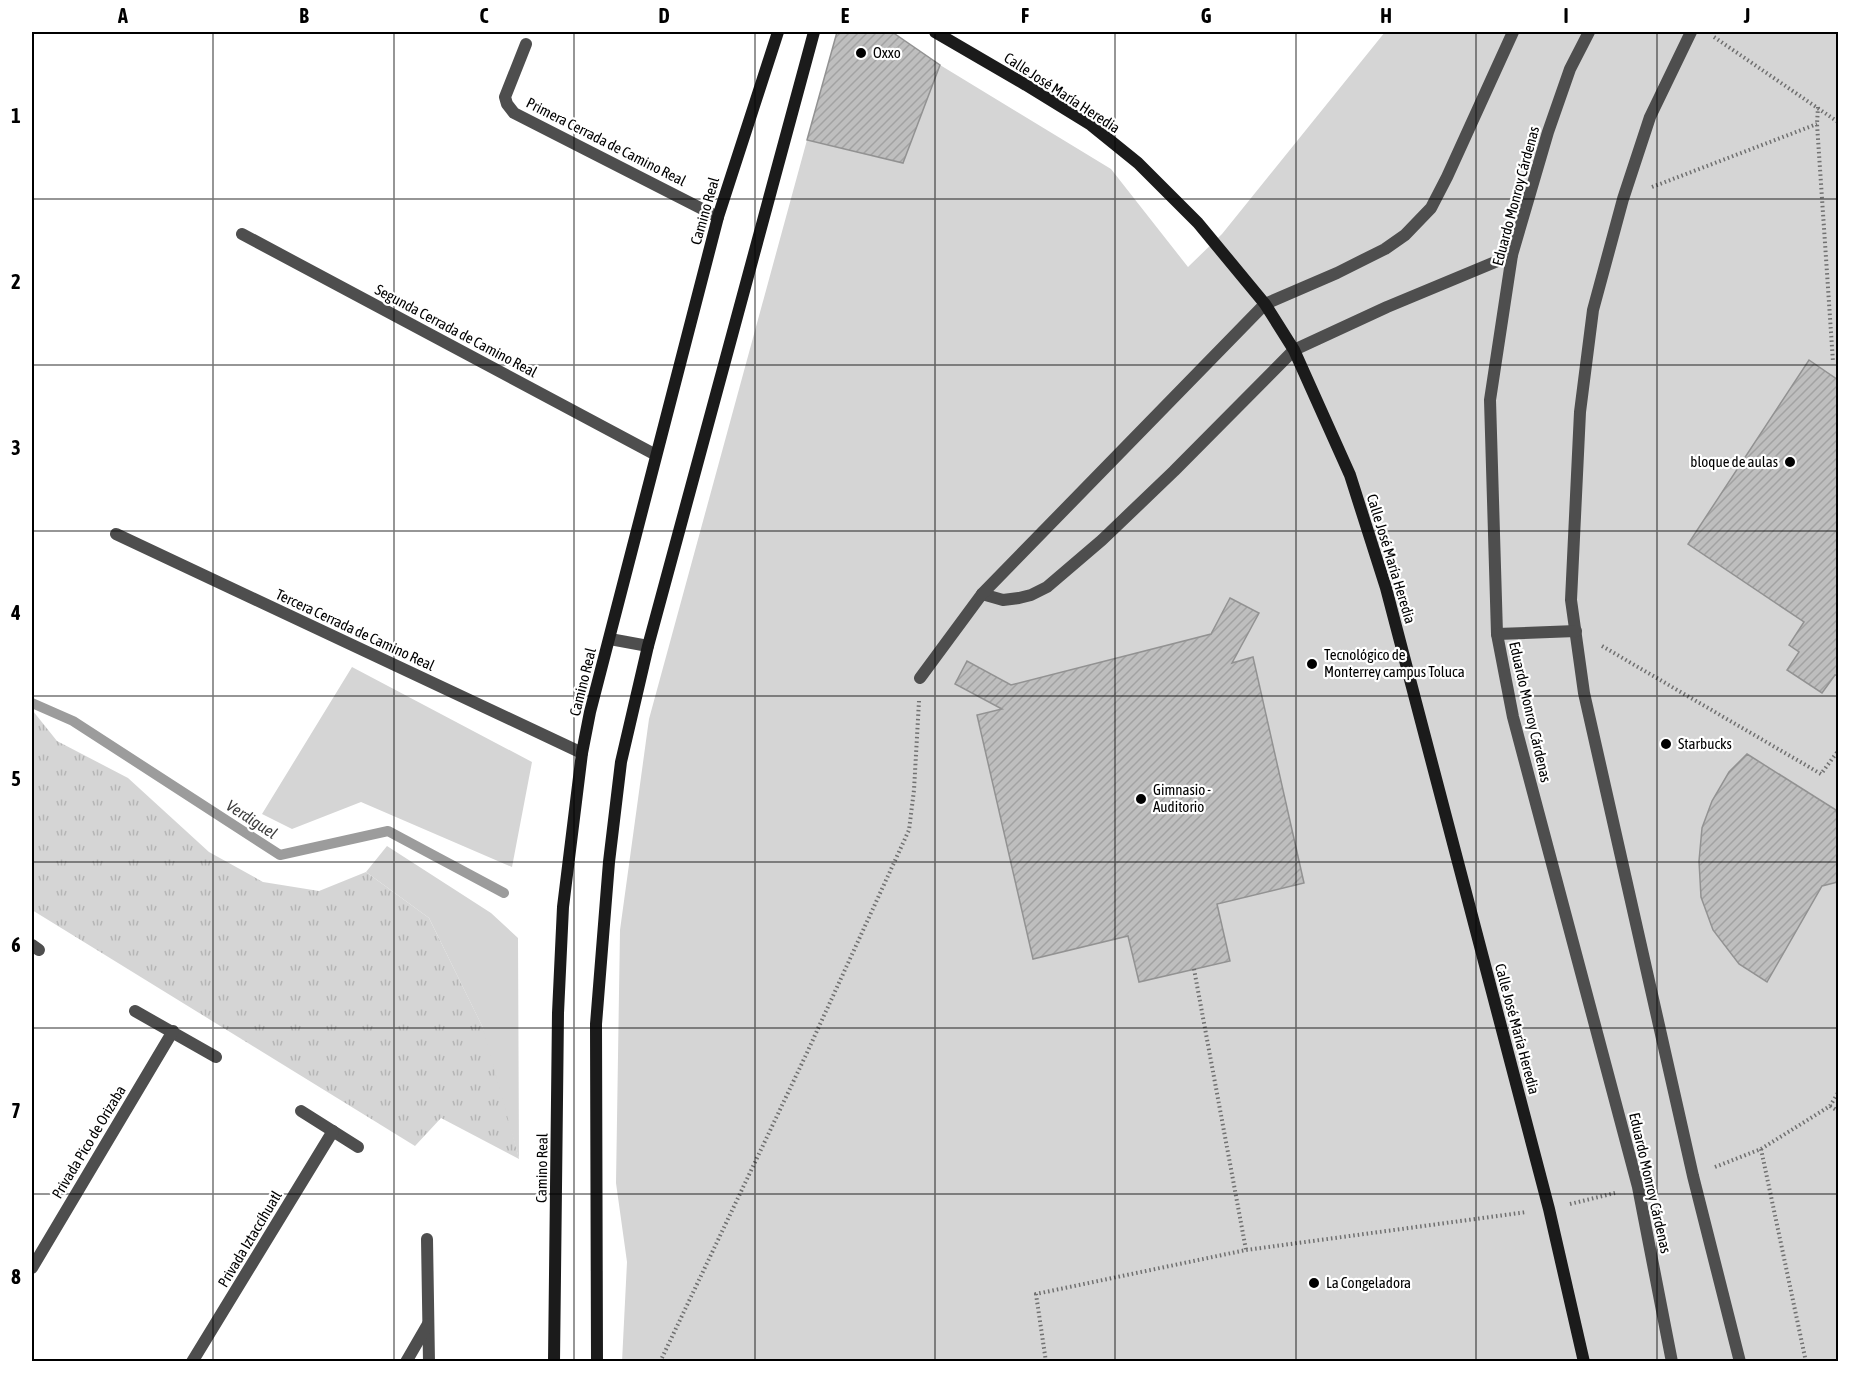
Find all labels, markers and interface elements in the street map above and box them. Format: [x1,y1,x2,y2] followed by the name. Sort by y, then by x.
[117,4,128,27] text: A
[299,4,309,27] text: B
[480,4,489,27] text: C
[658,4,670,27] text: D
[841,4,850,27] text: E
[1021,4,1029,27] text: F
[1201,4,1212,27] text: G
[1380,4,1392,27] text: H
[1563,4,1569,27] text: I
[1743,4,1750,27] text: J
[873,44,901,61] place label: Oxxo
[854,46,868,60] marker: Oxxo
[1001,49,1123,136] street label: Calle José María Heredia
[524,94,689,189] street label: Primera Cerrada de Camino Real
[11,104,21,127] text: 1
[1489,124,1542,268] street label: Eduardo Monroy Cárdenas
[687,175,722,247] street label: Camino Real
[11,270,21,293] text: 2
[372,281,540,381] street label: Segunda Cerrada de Camino Real
[11,436,21,459] text: 3
[1690,453,1778,470] place label: bloque de aulas
[1783,455,1797,469] marker: bloque de aulas
[1364,492,1419,626] street label: Calle José María Heredia
[273,585,437,674] street label: Tercera Cerrada de Camino Real
[10,601,21,624] text: 4
[1506,640,1555,784] street label: Eduardo Monroy Cárdenas
[566,646,599,718] street label: Camino Real
[1324,646,1465,680] place label: Tecnológico de Monterrey campus Toluca
[1305,657,1319,671] marker: Tecnológico de Monterrey campus Toluca
[1678,735,1732,752] place label: Starbucks
[1659,737,1673,751] marker: Starbucks
[11,767,21,790] text: 5
[1153,781,1211,815] place label: Gimnasio - Auditorio
[1134,792,1148,806] marker: Gimnasio - Auditorio
[223,796,281,843] water label: Verdiguel
[11,933,21,956] text: 6
[1492,962,1543,1096] street label: Calle José María Heredia
[48,1082,129,1201] street label: Privada Pico de Orizaba
[11,1099,21,1122] text: 7
[1626,1111,1675,1255] street label: Eduardo Monroy Cárdenas
[532,1133,551,1203] street label: Camino Real
[214,1188,285,1290] street label: Privada Iztaccíhuatl
[11,1265,21,1288] text: 8
[1326,1274,1411,1291] place label: La Congeladora
[1307,1276,1321,1290] marker: La Congeladora

